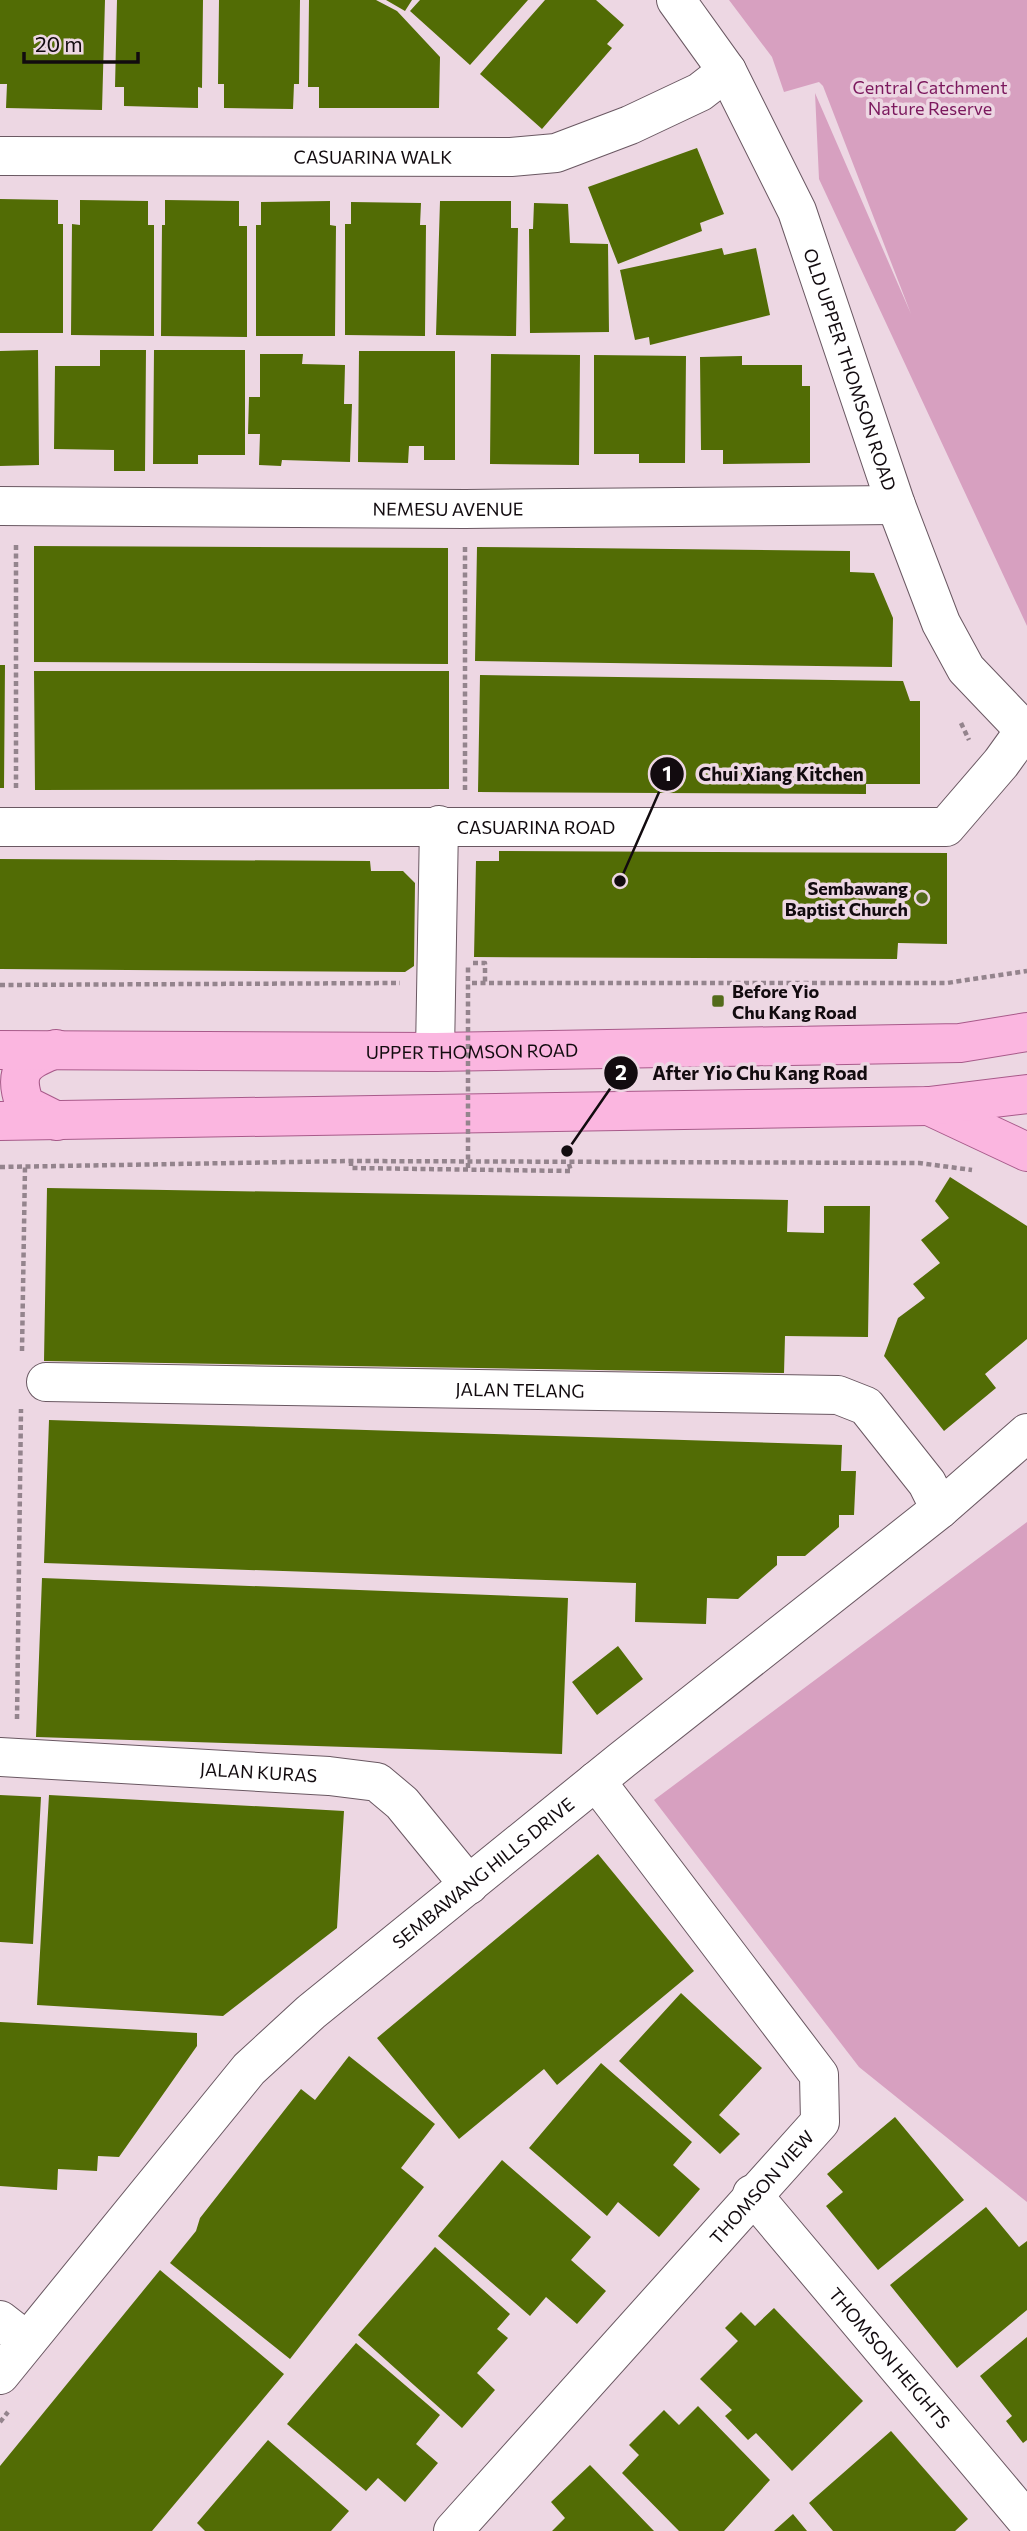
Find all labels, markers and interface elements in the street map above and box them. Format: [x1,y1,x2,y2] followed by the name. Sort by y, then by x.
[24,21,138,65] scale bar
[35,31,83,56] text: 20 m
[852,76,1008,119] park label: Central Catchment Nature Reserve
[294,146,452,168] street label: CASUARINA WALK
[799,245,901,493] street label: OLD UPPER THOMSON ROAD
[372,497,524,520] street label: NEMESU AVENUE
[650,754,878,794] callout: Chui Xiang Kitchen
[662,760,672,785] text: 1
[698,762,864,785] text: Chui Xiang Kitchen
[457,816,615,838] street label: CASUARINA ROAD
[785,877,908,920] place label: Sembawang Baptist Church
[914,890,930,906] marker: Sembawang Baptist Church
[732,980,857,1023] place label: Before Yio Chu Kang Road
[710,993,726,1009] marker: Before Yio Chu Kang Road
[366,1039,578,1063] street label: UPPER THOMSON ROAD
[603,1053,882,1093] callout: After Yio Chu Kang Road
[615,1059,627,1084] text: 2
[652,1061,868,1084] text: After Yio Chu Kang Road
[455,1378,585,1402] street label: JALAN TELANG
[199,1758,318,1786] street label: JALAN KURAS
[388,1793,578,1953] street label: SEMBAWANG HILLS DRIVE
[705,2126,818,2249] street label: THOMSON VIEW
[824,2283,955,2433] street label: THOMSON HEIGHTS

